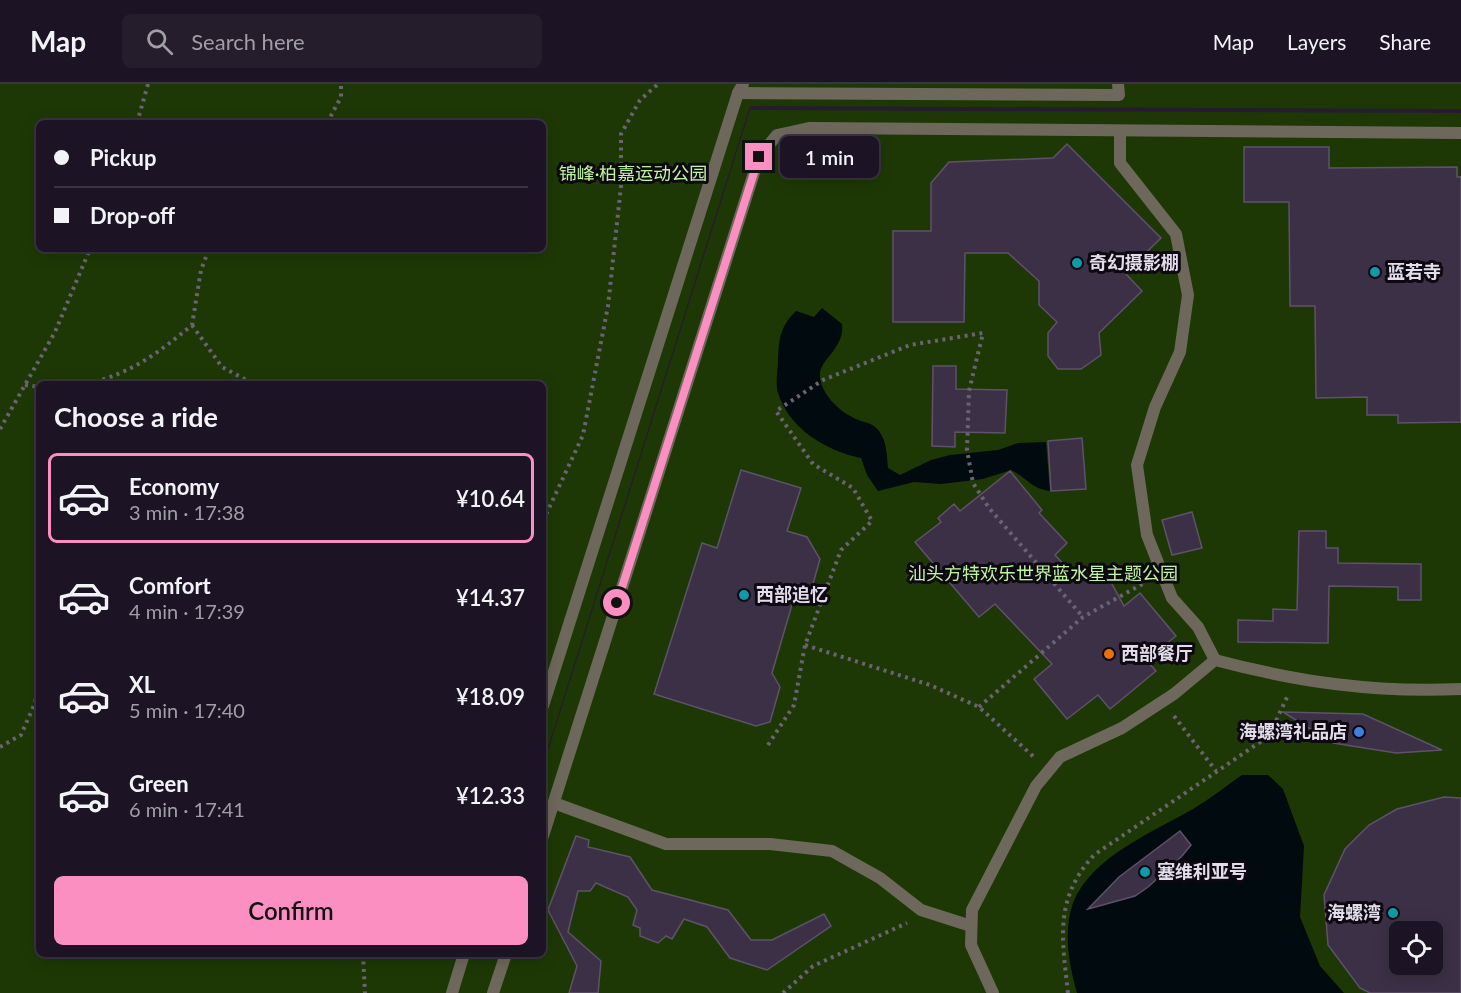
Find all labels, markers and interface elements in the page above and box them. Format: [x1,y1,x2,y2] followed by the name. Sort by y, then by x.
[122,14,542,68] search box
[30,24,86,58] text: Map
[143,25,176,58] icon: search
[191,28,305,55] text: Search here
[1213,29,1254,54] text: Map
[1287,29,1346,54] text: Layers
[1379,29,1431,54] text: Share
[780,136,879,178] callout: 1 min
[745,143,772,170] route end
[90,144,156,171] text: Pickup
[805,145,854,169] text: 1 min
[559,162,707,184] park label: 锦峰·柏嘉运动公园
[90,202,175,229] text: Drop-off
[1089,251,1179,273] place label: 奇幻摄影棚
[1070,256,1084,270] marker: 奇幻摄影棚
[1387,260,1441,282] place label: 蓝若寺
[1368,265,1382,279] marker: 蓝若寺
[54,400,218,433] text: Choose a ride
[57,471,111,525] icon: car
[129,473,219,500] text: Economy
[456,485,525,512] text: ¥10.64
[129,500,245,524] text: 3 min · 17:38
[908,562,1178,584] park label: 汕头方特欢乐世界蓝水星主题公园
[57,570,111,624] icon: car
[129,572,211,599] text: Comfort
[756,583,828,605] place label: 西部追忆
[456,584,525,611] text: ¥14.37
[737,588,751,602] marker: 西部追忆
[603,589,630,616] route start
[129,599,245,623] text: 4 min · 17:39
[1121,642,1193,664] place label: 西部餐厅
[1102,647,1116,661] marker: 西部餐厅
[57,669,111,723] icon: car
[129,671,155,698] text: XL
[456,683,525,710] text: ¥18.09
[129,698,245,722] text: 5 min · 17:40
[1239,720,1347,742] place label: 海螺湾礼品店
[1352,725,1366,739] marker: 海螺湾礼品店
[57,768,111,822] icon: car
[129,770,189,797] text: Green
[456,782,525,809] text: ¥12.33
[129,797,245,821] text: 6 min · 17:41
[1157,860,1247,882] place label: 塞维利亚号
[1138,865,1152,879] marker: 塞维利亚号
[54,876,528,945] button: Confirm
[1327,901,1381,923] place label: 海螺湾
[1386,906,1400,920] marker: 海螺湾
[1389,921,1443,975] map controls
[1389,921,1443,975] button: locate

